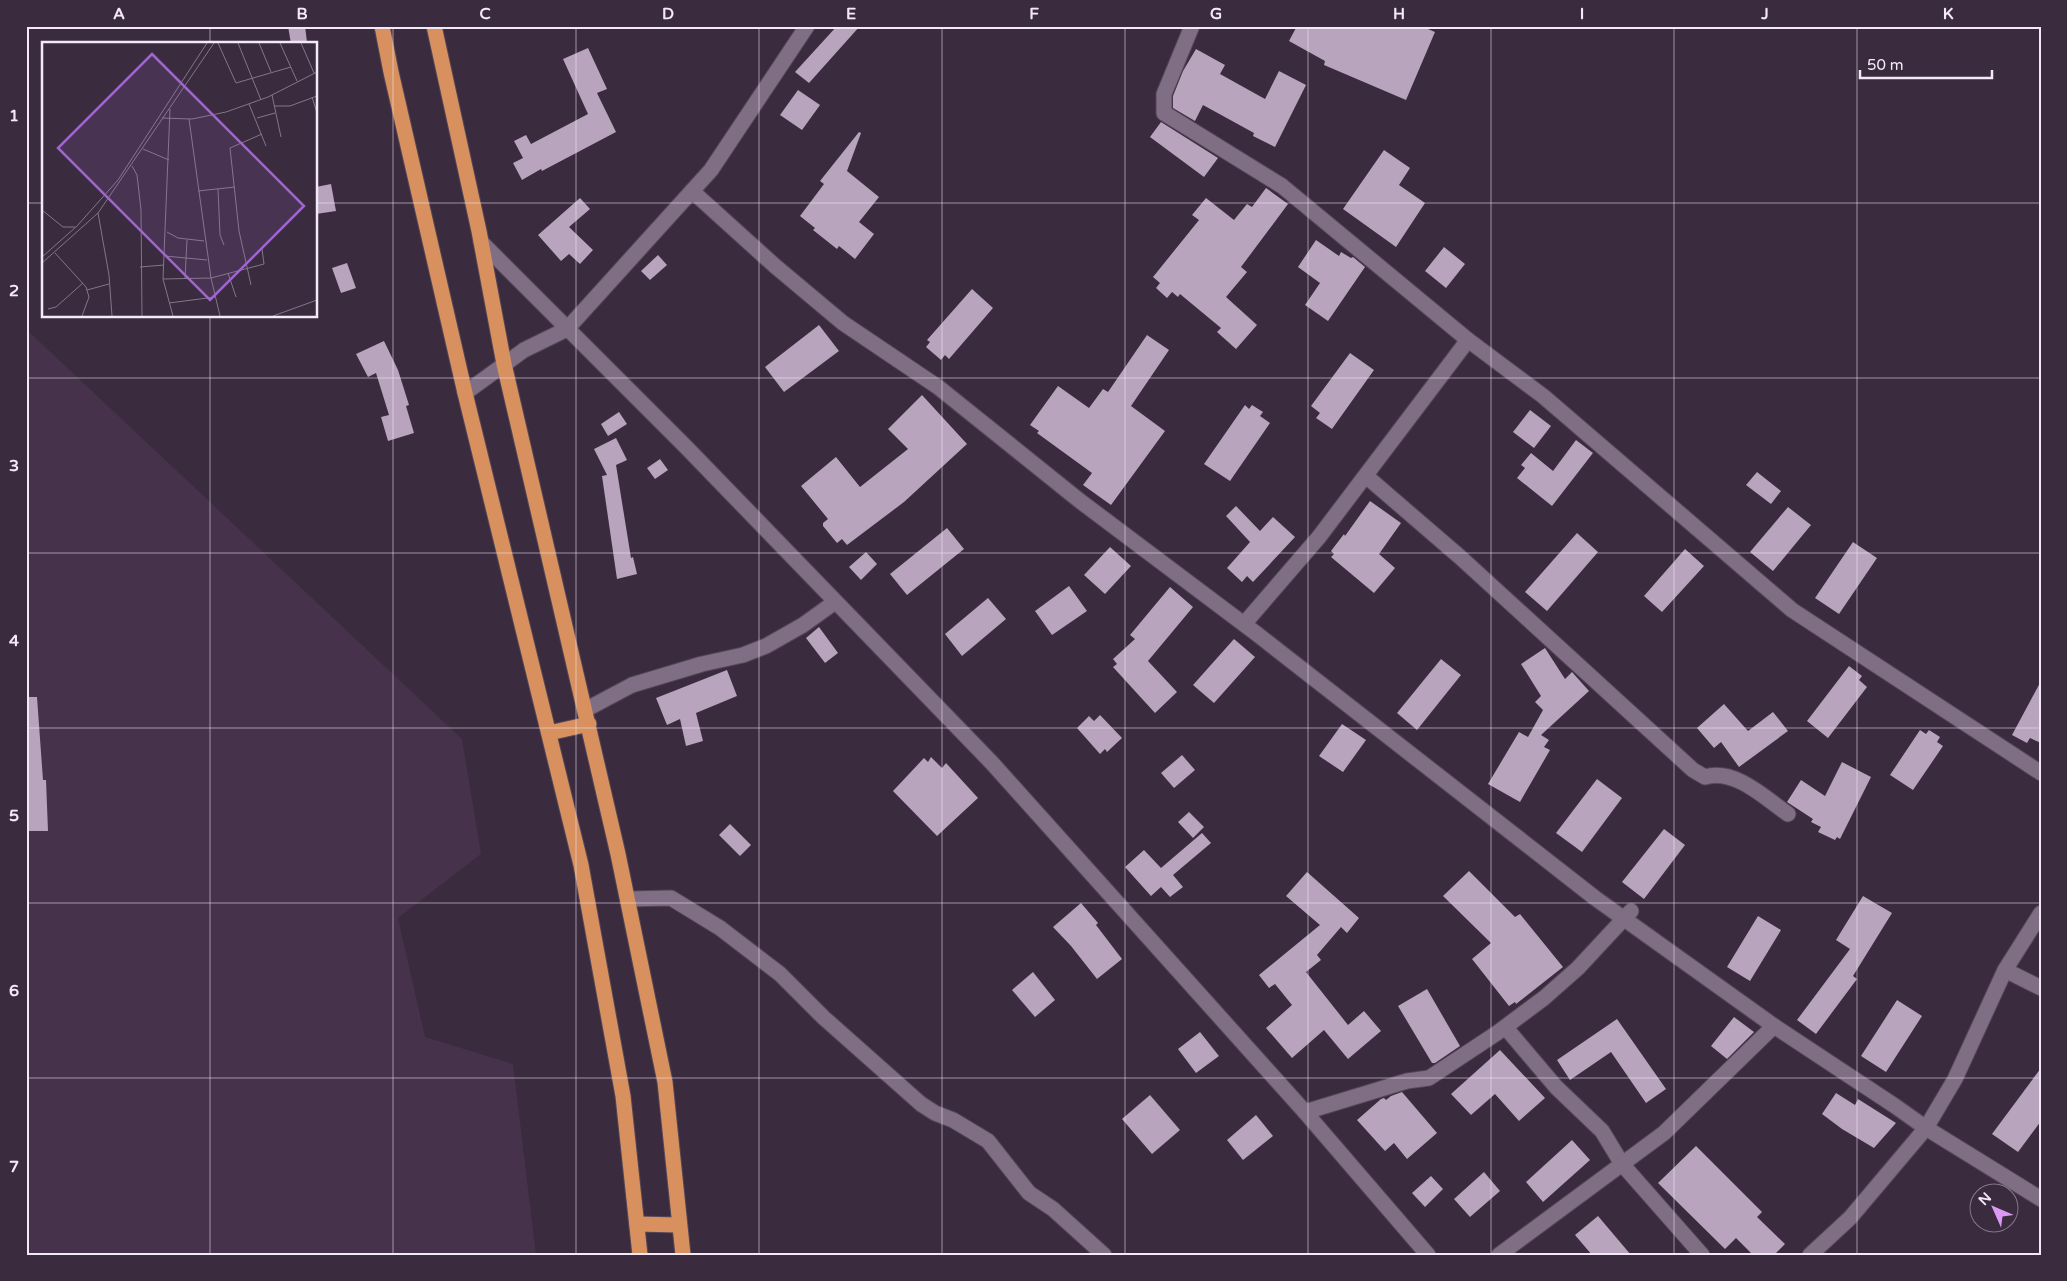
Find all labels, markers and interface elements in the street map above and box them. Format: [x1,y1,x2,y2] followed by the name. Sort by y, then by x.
[113,4,125,24] text: A
[296,4,308,24] text: B
[479,4,491,24] text: C
[662,4,674,24] text: D
[846,4,856,24] text: E
[1029,4,1039,24] text: F
[1210,4,1222,24] text: G
[1393,4,1405,24] text: H
[1580,4,1584,24] text: I
[1760,4,1769,24] text: J
[1943,4,1954,24] text: K
[42,42,318,318] inset map
[1860,48,1992,80] scale bar
[1867,56,1904,74] text: 50 m
[9,106,19,126] text: 1
[9,281,19,301] text: 2
[9,456,19,476] text: 3
[9,631,19,651] text: 4
[9,806,19,826] text: 5
[9,981,19,1001] text: 6
[9,1157,19,1177] text: 7
[1970,1184,2020,1234] north arrow
[1975,1189,1995,1209] text: N

